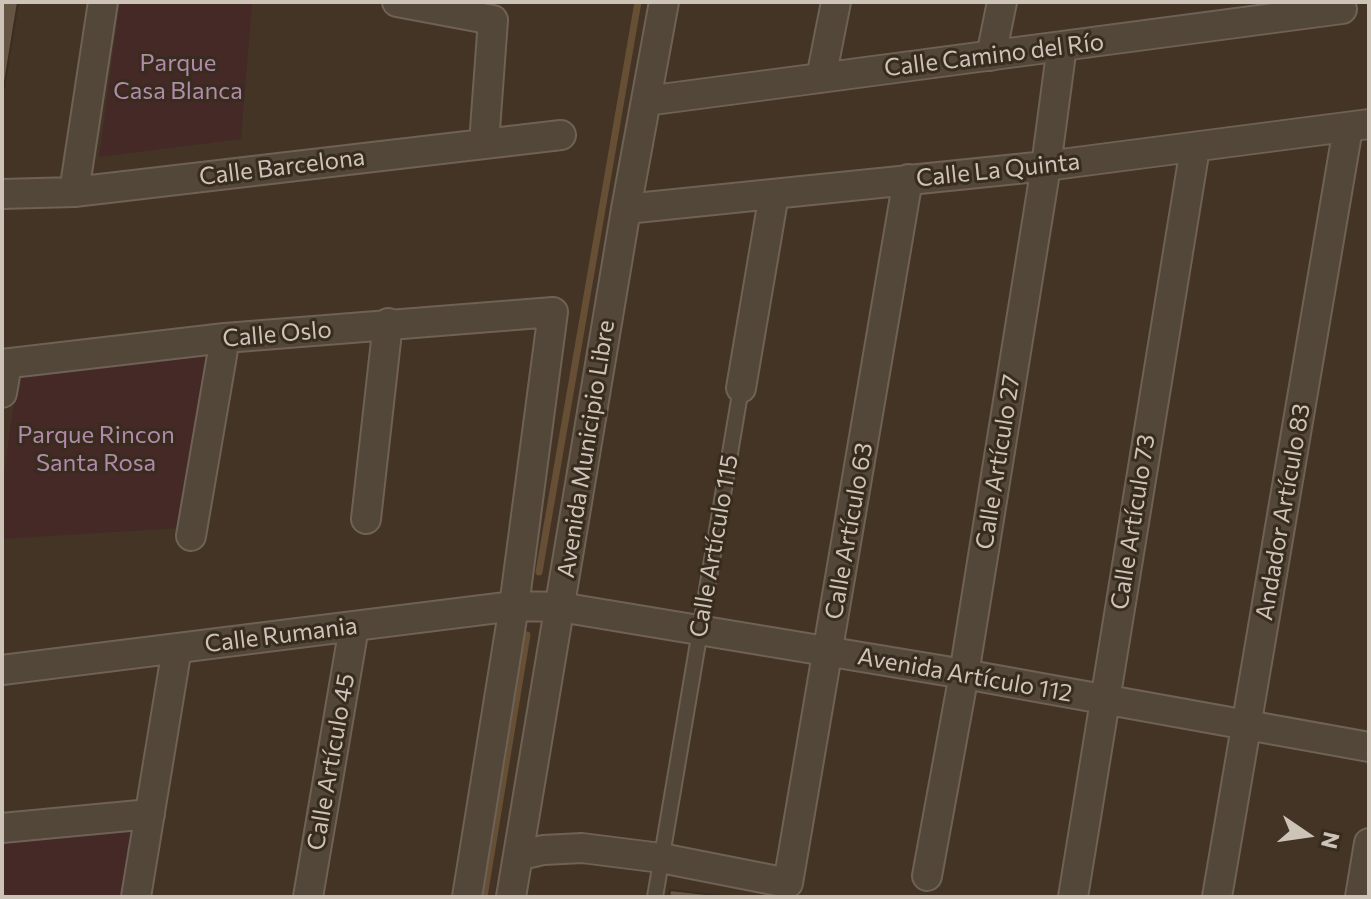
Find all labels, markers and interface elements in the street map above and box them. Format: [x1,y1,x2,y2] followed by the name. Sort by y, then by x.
[883,27,1105,83] street label: Calle Camino del Río
[113,49,243,105] park label: Parque Casa Blanca
[197,143,367,191] street label: Calle Barcelona
[915,147,1081,193] street label: Calle La Quinta
[221,315,333,353] street label: Calle Oslo
[551,318,621,580] street label: Avenida Municipio Libre
[970,372,1026,552] street label: Calle Artículo 27
[1250,401,1316,623] street label: Andador Artículo 83
[17,421,175,477] park label: Parque Rincon Santa Rosa
[1105,432,1161,612] street label: Calle Artículo 73
[819,440,879,622] street label: Calle Artículo 63
[684,452,744,640] street label: Calle Artículo 115
[203,611,359,659] street label: Calle Rumania
[855,642,1075,708] street label: Avenida Artículo 112
[301,671,361,853] street label: Calle Artículo 45
[1267,795,1347,875] north arrow
[1316,829,1346,852] text: N

